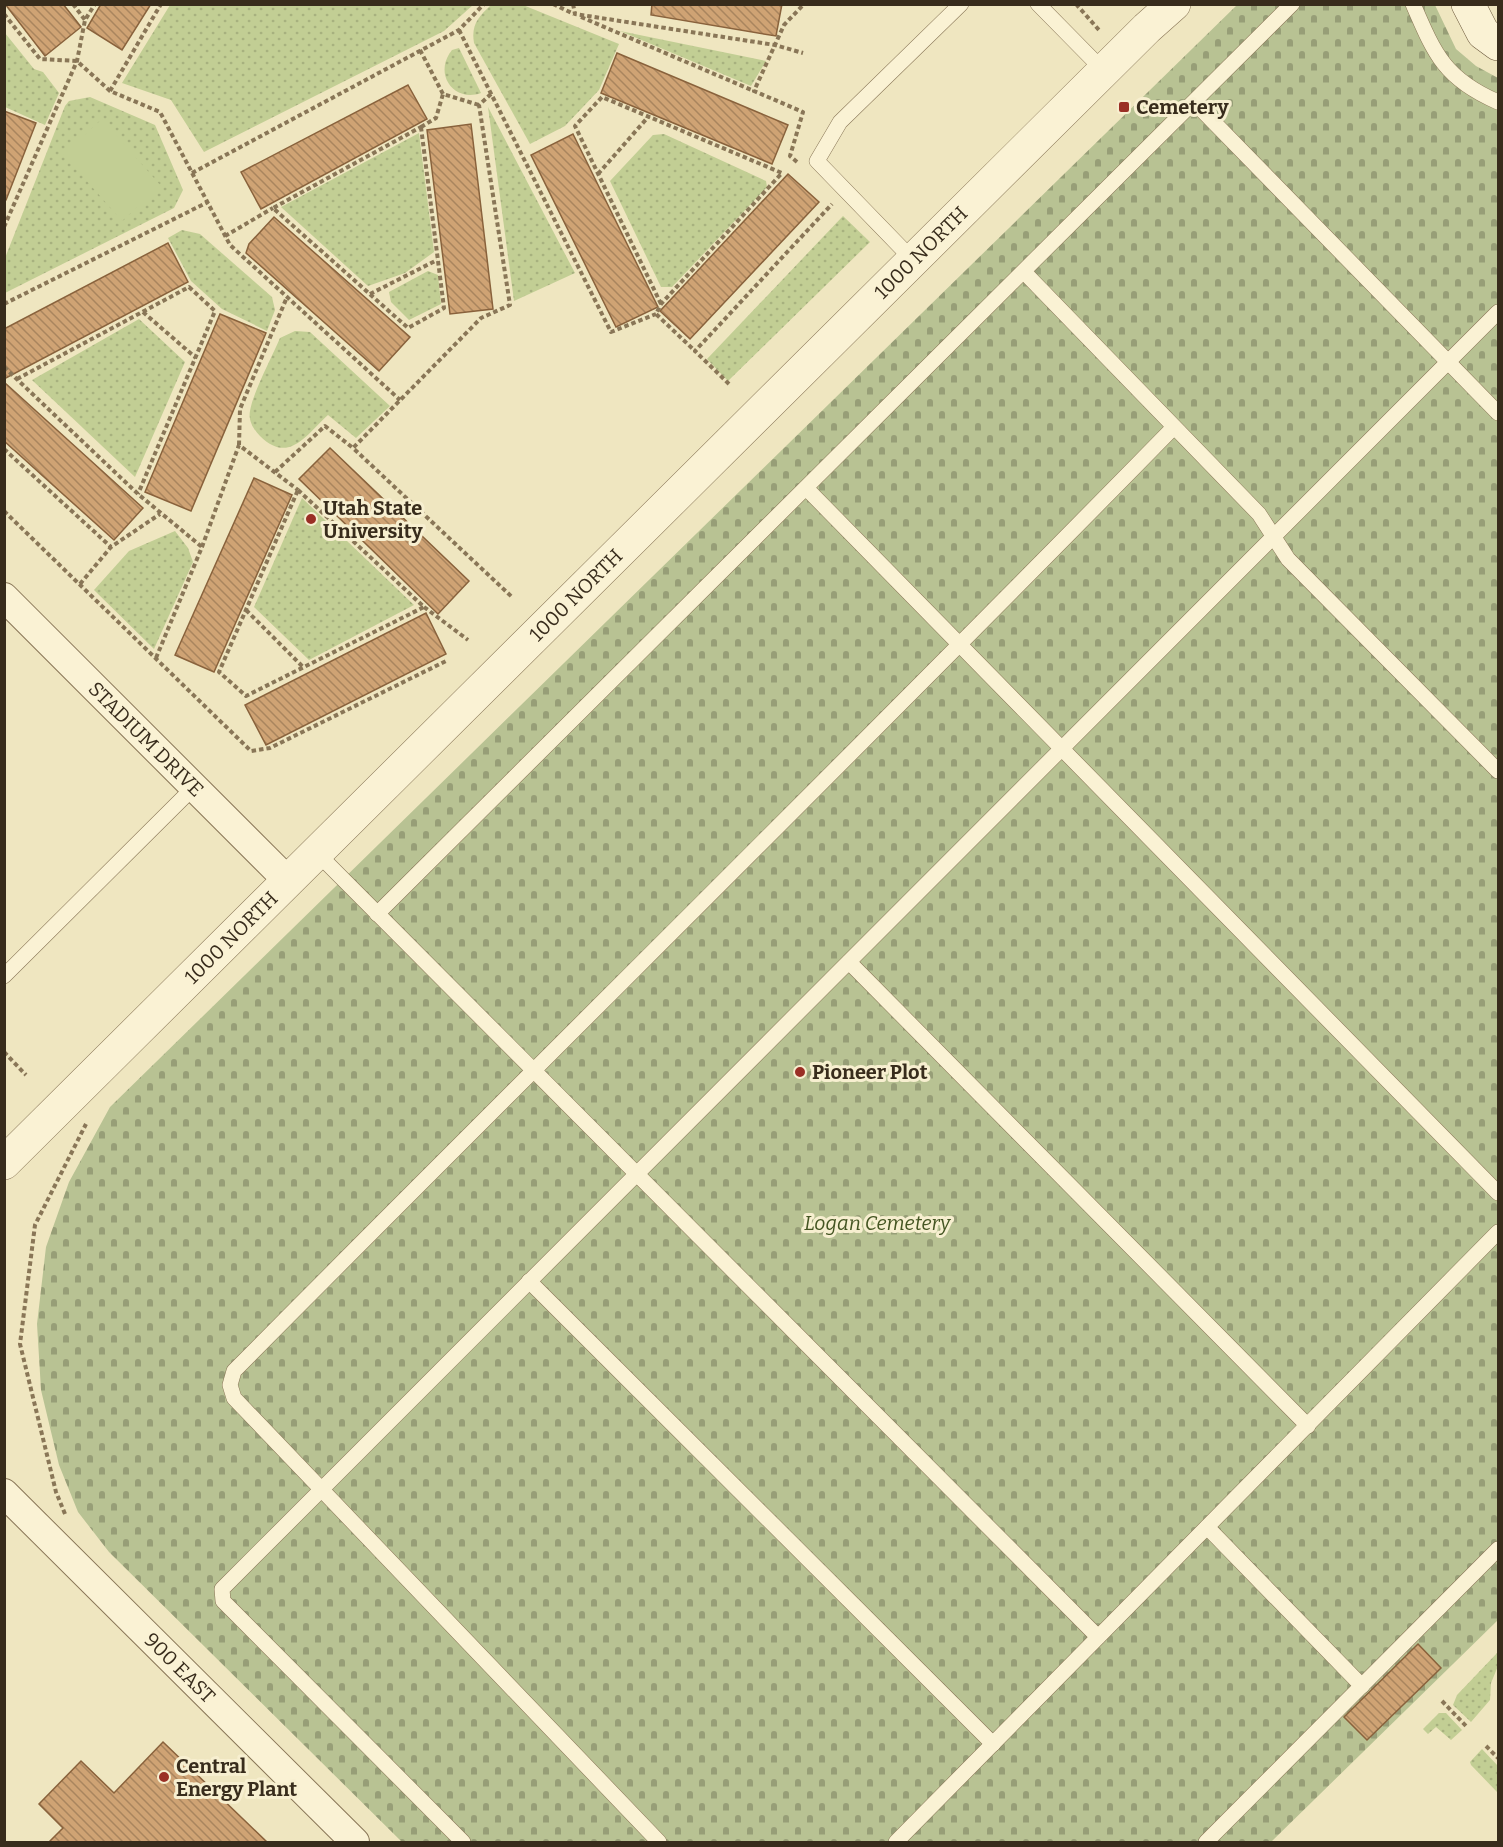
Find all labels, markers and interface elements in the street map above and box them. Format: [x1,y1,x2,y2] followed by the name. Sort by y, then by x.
[1136,95,1230,119] place label: Cemetery
[1117,100,1131,114] marker: Cemetery
[869,201,972,304] street label: 1000 NORTH
[323,496,424,543] place label: Utah State University
[304,512,318,526] marker: Utah State University
[524,544,627,646] street label: 1000 NORTH
[84,677,209,802] street label: STADIUM DRIVE
[180,886,283,989] street label: 1000 NORTH
[812,1060,928,1084] place label: Pioneer Plot
[793,1065,807,1079] marker: Pioneer Plot
[804,1211,952,1235] park label: Logan Cemetery
[139,1628,221,1708] street label: 900 EAST
[176,1754,297,1801] place label: Central Energy Plant
[157,1770,171,1784] marker: Central Energy Plant

